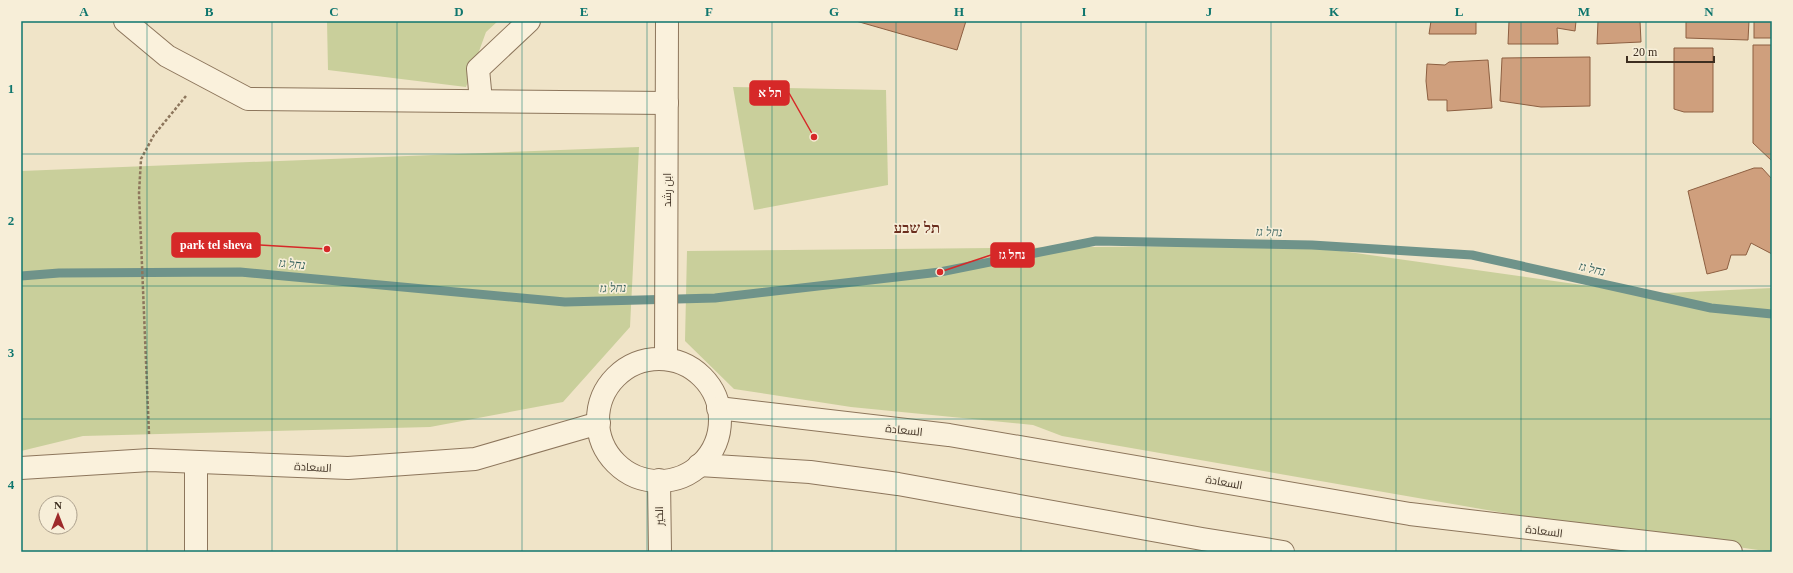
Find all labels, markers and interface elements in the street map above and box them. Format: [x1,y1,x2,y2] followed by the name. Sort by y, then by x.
[79,4,89,19] text: A
[205,4,214,19] text: B
[329,4,339,19] text: C
[454,4,464,19] text: D
[580,4,588,19] text: E
[705,4,713,19] text: F
[829,4,839,19] text: G
[954,4,964,19] text: H
[1081,4,1087,19] text: I
[1206,4,1213,19] text: J
[1329,4,1340,19] text: K
[1455,4,1464,19] text: L
[1578,4,1590,19] text: M
[1704,4,1714,19] text: N
[1627,38,1714,64] scale bar
[1633,45,1658,59] text: 20 m
[8,81,14,96] text: 1
[750,81,789,105] callout: תל א
[758,86,782,100] text: תל א
[661,173,674,207] street label: ابن رشد
[8,213,14,228] text: 2
[894,220,940,236] district label: תל שבע
[1255,225,1283,239] water label: נחל גז
[172,233,260,257] callout: park tel sheva
[180,238,252,252] text: park tel sheva
[991,243,1034,267] callout: נחל גז
[999,248,1026,262] text: נחל גז
[278,256,306,272] water label: נחל גז
[1577,259,1607,279] water label: נחל גז
[599,281,627,295] water label: נחל גז
[8,345,15,360] text: 3
[885,422,923,438] street label: السعادة
[294,460,332,474] street label: السعادة
[1205,473,1243,491] street label: السعادة
[8,477,15,492] text: 4
[38,495,78,535] north arrow
[54,499,62,511] text: N
[653,506,666,527] street label: الخير
[1525,523,1563,539] street label: السعادة

